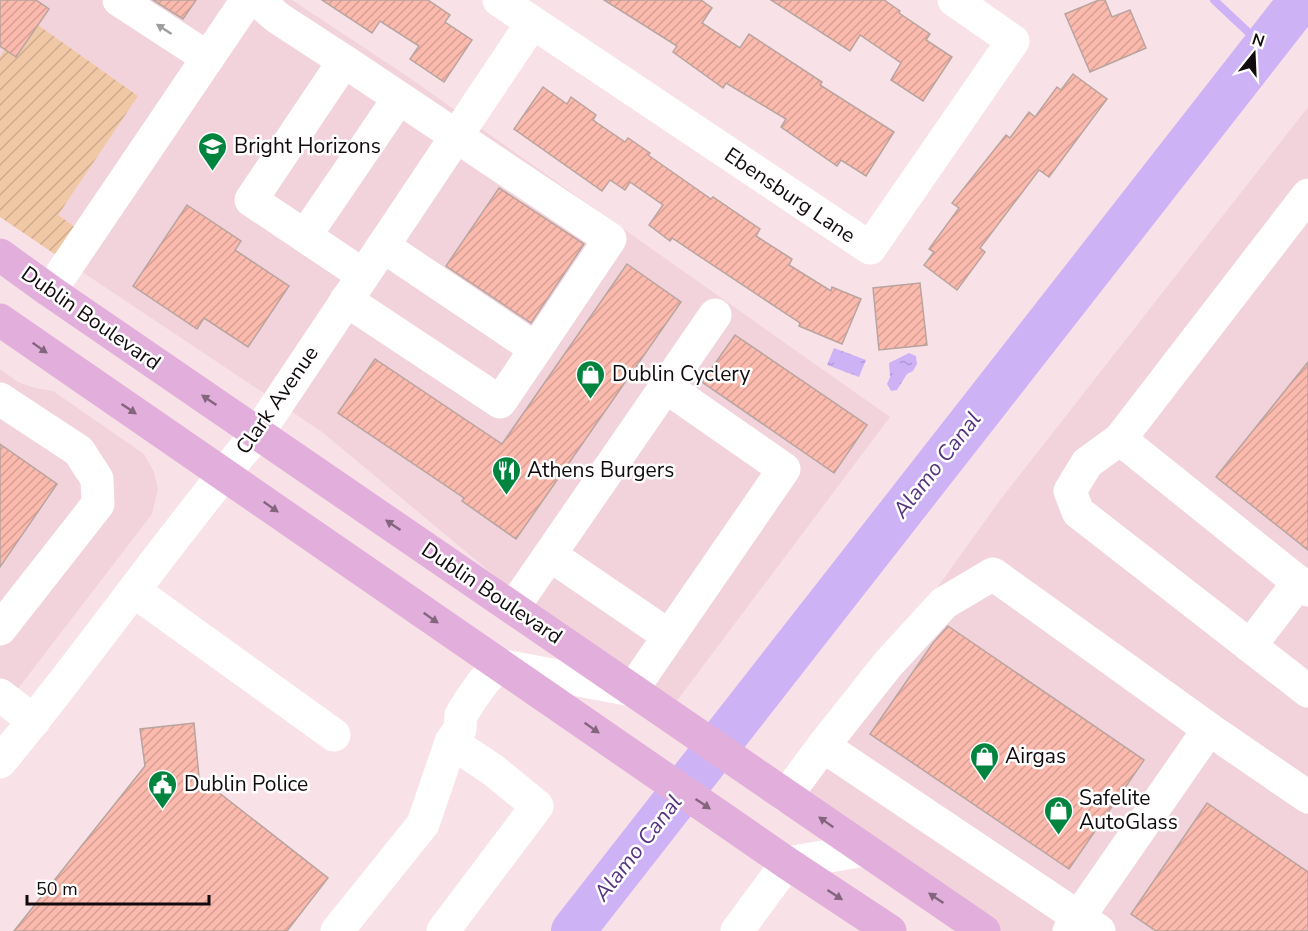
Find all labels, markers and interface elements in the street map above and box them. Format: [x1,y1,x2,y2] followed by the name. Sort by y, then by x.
[156,23,172,35] one-way arrow
[1224,24,1284,84] north arrow
[1249,28,1267,53] text: N
[197,130,229,172] school or university icon: Bright Horizons
[234,132,381,160] place label: Bright Horizons
[719,141,861,249] street label: Ebensburg Lane
[16,259,166,377] street label: Dublin Boulevard
[229,340,325,460] street label: Clark Avenue
[32,342,48,354] one-way arrow
[575,358,607,400] shop icon: Dublin Cyclery
[612,360,750,388] place label: Dublin Cyclery
[202,394,218,406] one-way arrow
[120,403,136,415] one-way arrow
[885,405,988,525] water label: Alamo Canal
[490,454,522,496] restaurant icon: Athens Burgers
[527,456,674,484] place label: Athens Burgers
[263,501,279,512] one-way arrow
[385,519,401,531] one-way arrow
[416,535,568,651] street label: Dublin Boulevard
[423,612,439,624] one-way arrow
[584,722,600,734] one-way arrow
[968,740,1000,782] shop icon: Airgas
[1005,742,1066,770] place label: Airgas
[147,768,179,810] public building icon: Dublin Police
[184,770,308,798] place label: Dublin Police
[1079,784,1178,836] place label: Safelite AutoGlass
[586,788,689,908] water label: Alamo Canal
[1042,794,1074,836] shop icon: Safelite AutoGlass
[695,799,711,810] one-way arrow
[818,816,834,828] one-way arrow
[27,868,208,906] scale bar
[36,877,78,901] text: 50 m
[827,889,843,901] one-way arrow
[928,893,944,904] one-way arrow

